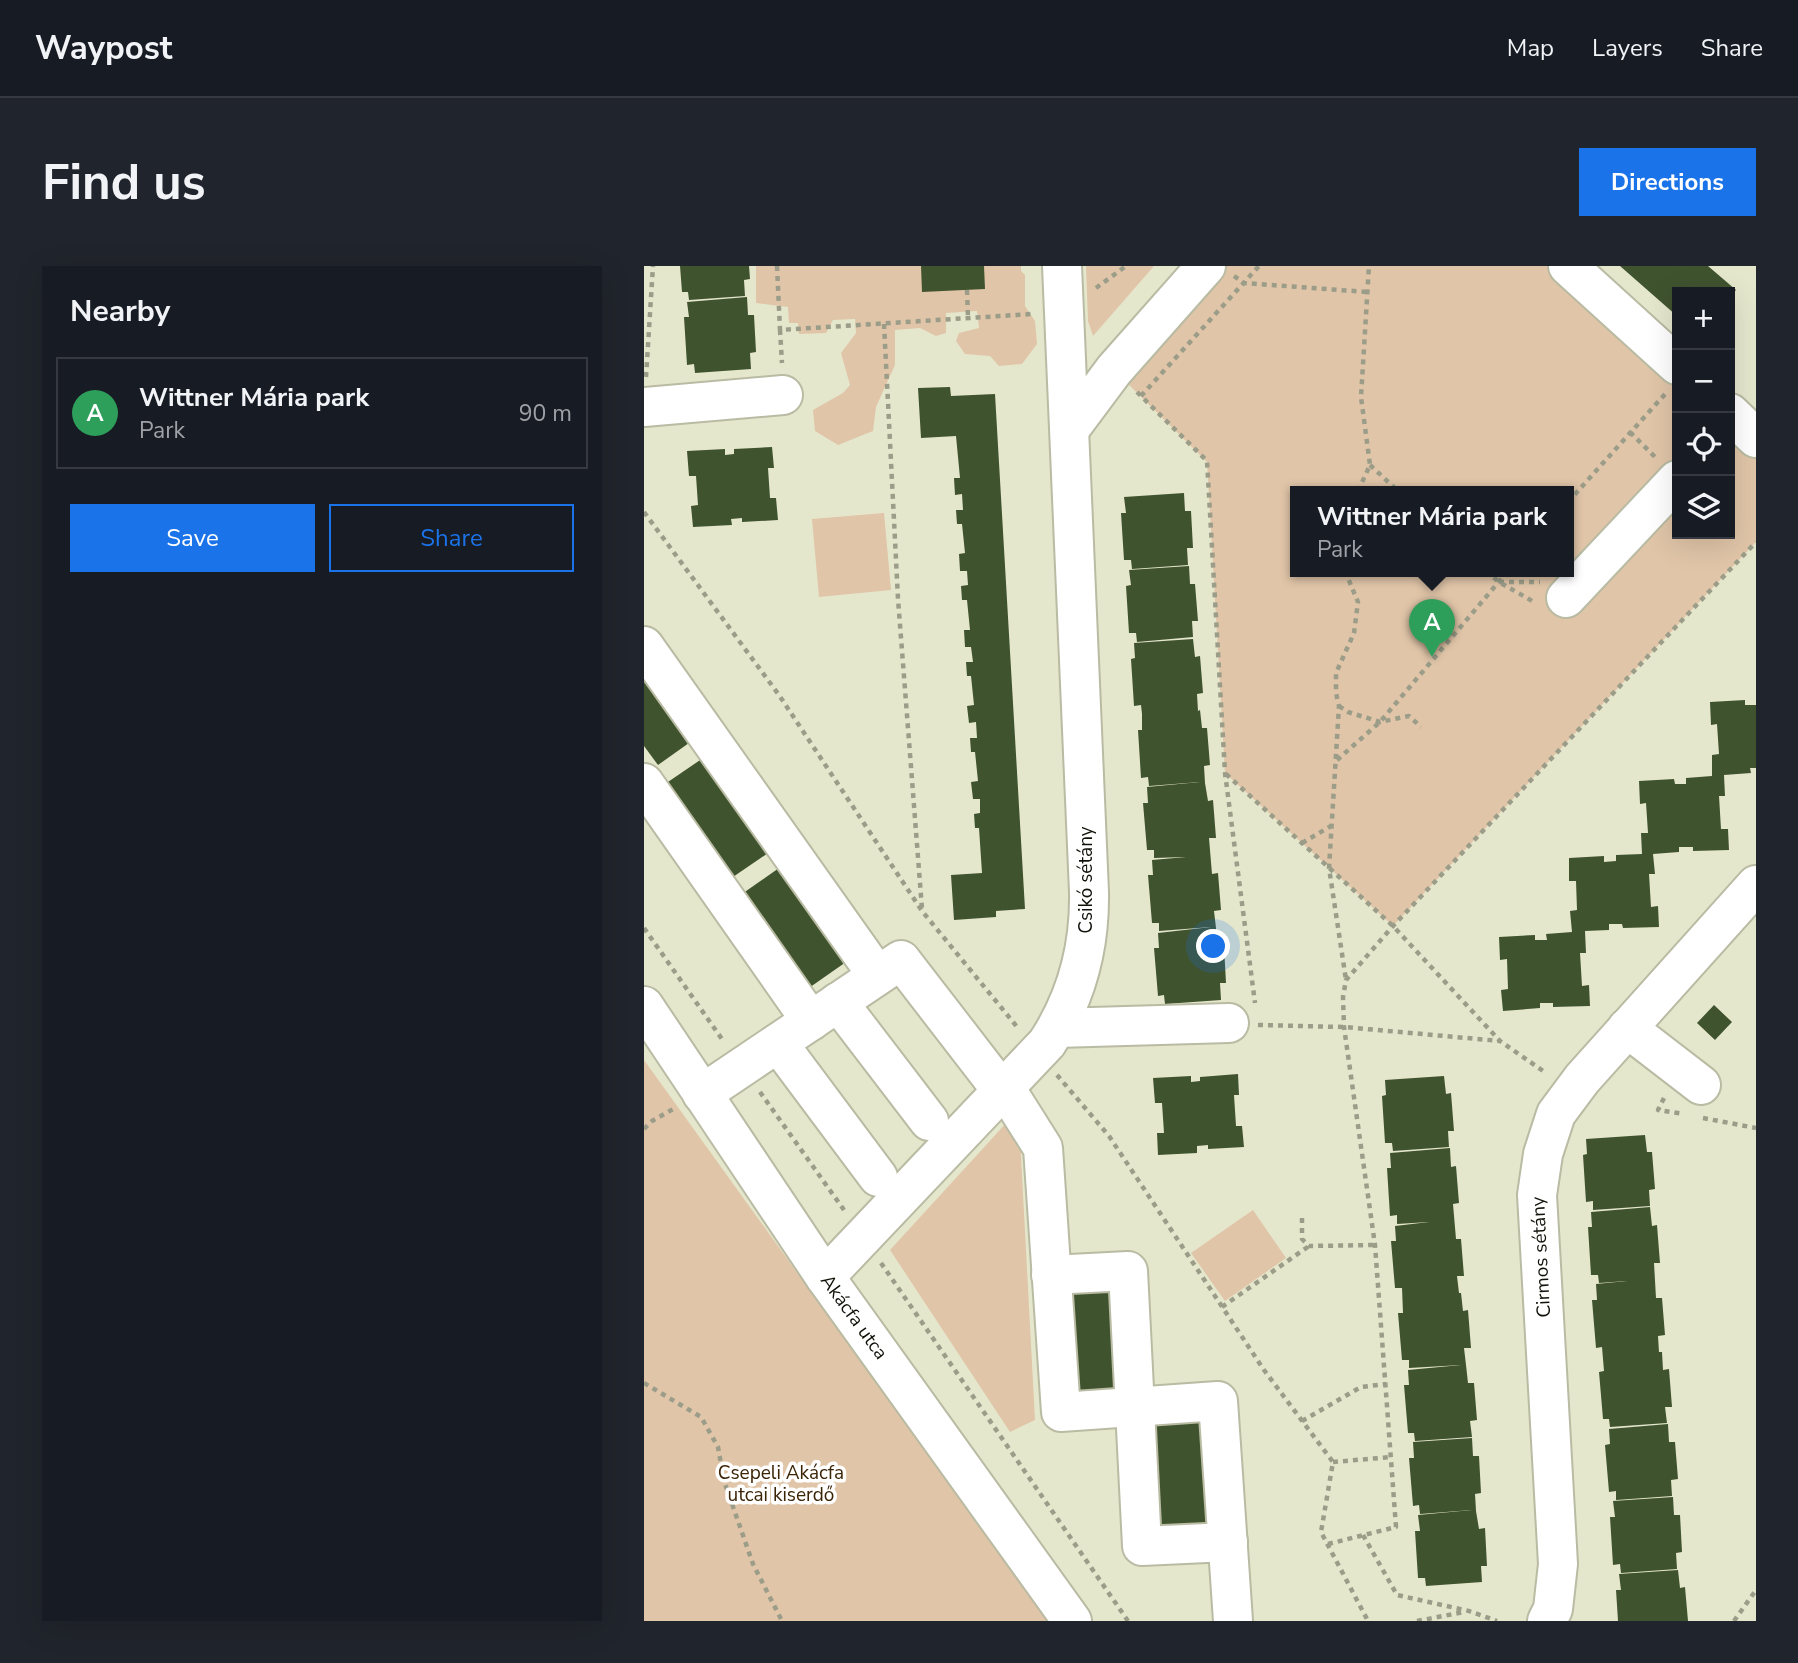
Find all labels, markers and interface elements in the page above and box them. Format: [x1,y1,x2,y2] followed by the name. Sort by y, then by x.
[35,26,172,71] text: Waypost
[1507,32,1554,64] text: Map
[1592,32,1663,64] text: Layers
[1701,32,1763,64] text: Share
[1579,148,1756,216] button: Directions
[42,149,206,216] text: Find us
[1672,287,1735,539] map controls
[1672,287,1735,350] button: +
[70,291,170,332] text: Nearby
[1672,350,1735,413] button: −
[139,380,369,415] text: Wittner Mária park
[86,398,104,429] text: A
[519,398,572,429] text: 90 m
[1672,413,1735,476] button: locate
[139,415,185,446] text: Park
[1672,476,1735,539] button: layers
[1290,486,1574,577] popup
[1317,499,1547,534] text: Wittner Mária park
[70,504,315,572] button: Save
[329,504,574,572] button: Share
[1317,534,1363,565] text: Park
[1409,599,1455,657] pin: A
[1073,826,1099,934] street label: Csikó sétány
[1196,929,1230,963] your location
[1525,1196,1557,1318] street label: Cirmos sétány
[814,1269,894,1365] street label: Akácfa utca
[718,1460,844,1508] park label: Csepeli Akácfa utcai kiserdő

